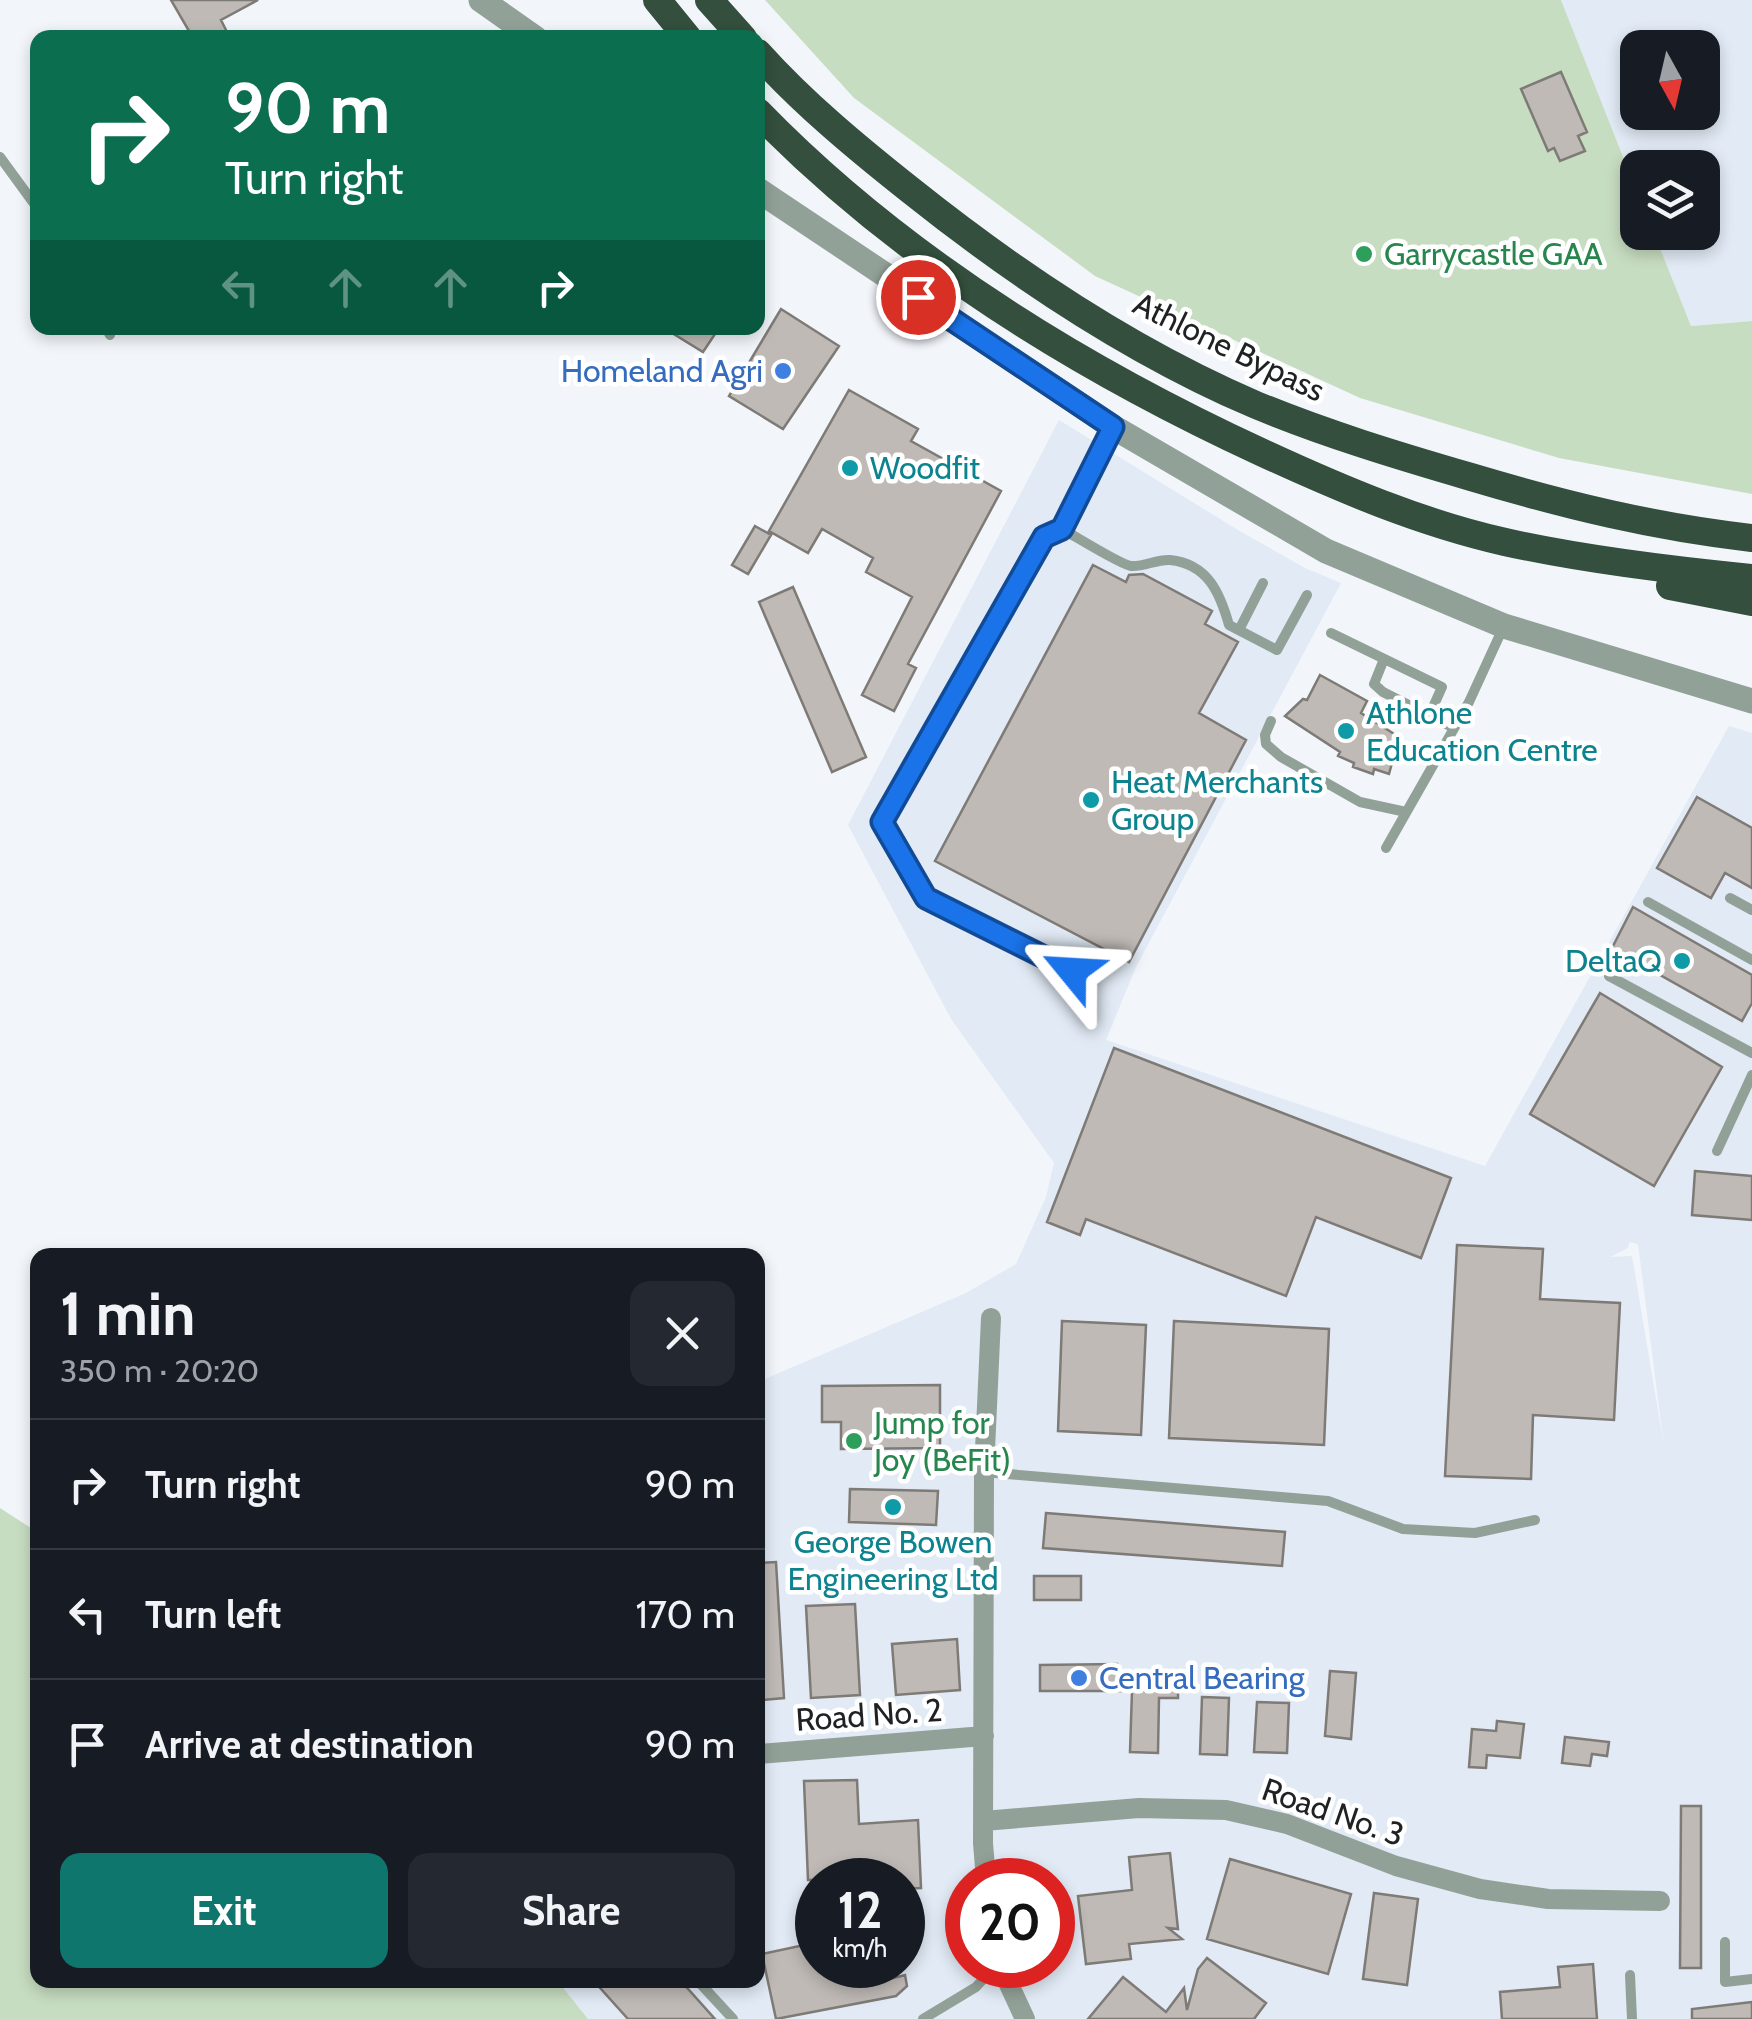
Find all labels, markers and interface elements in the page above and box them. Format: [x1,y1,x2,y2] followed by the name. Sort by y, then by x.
[1620,30,1720,130] north arrow
[1620,30,1720,250] map controls
[225,65,390,151] text: 90 m
[60,70,190,200] icon: right
[1620,150,1720,250] button: layers
[225,151,404,205] text: Turn right
[1384,234,1603,273] place label: Garrycastle GAA
[1353,243,1375,265] marker: Garrycastle GAA
[876,255,961,340] pin
[213,260,268,315] icon: left
[318,260,373,315] icon: ahead
[423,260,478,315] icon: ahead
[528,260,583,315] icon: right
[891,270,946,325] icon: arrive
[1127,283,1331,410] street label: Athlone Bypass
[561,351,763,390] place label: Homeland Agri
[772,360,794,382] marker: Homeland Agri
[870,448,980,487] place label: Woodfit
[839,457,861,479] marker: Woodfit
[1366,693,1598,769] place label: Athlone Education Centre
[1335,720,1357,742] marker: Athlone Education Centre
[1111,762,1323,838] place label: Heat Merchants Group
[1080,789,1102,811] marker: Heat Merchants Group
[1020,919,1124,1023] position arrow
[1565,941,1662,980] place label: DeltaQ
[1671,950,1693,972] marker: DeltaQ
[60,1277,195,1350] text: 1 min
[630,1281,735,1386] button: close
[60,1351,259,1390] text: 350 m · 20:20
[873,1403,1011,1479] place label: Jump for Joy (BeFit)
[843,1430,865,1452] marker: Jump for Joy (BeFit)
[60,1457,115,1512] icon: right
[145,1461,301,1508] text: Turn right
[645,1461,735,1508] text: 90 m
[882,1496,904,1518] marker: George Bowen Engineering Ltd
[788,1522,998,1598] place label: George Bowen Engineering Ltd
[60,1587,115,1642] icon: left
[145,1591,281,1638] text: Turn left
[635,1591,735,1638] text: 170 m
[1099,1658,1306,1697] place label: Central Bearing
[1068,1667,1090,1689] marker: Central Bearing
[794,1690,944,1739] street label: Road No. 2
[60,1717,115,1772] icon: arrive
[145,1721,474,1768] text: Arrive at destination
[645,1721,735,1768] text: 90 m
[1257,1769,1409,1854] street label: Road No. 3
[60,1853,388,1968] button: Exit
[408,1853,735,1968] button: Share
[945,1858,1075,1988] speed limit sign: 20
[838,1880,882,1941] text: 12
[833,1933,887,1963] text: km/h

